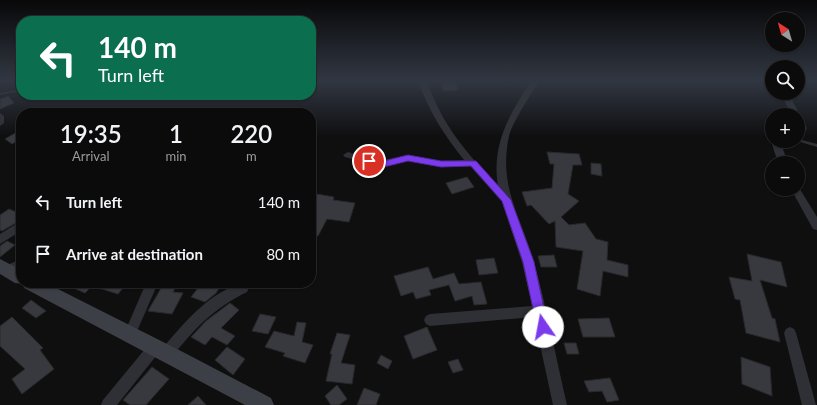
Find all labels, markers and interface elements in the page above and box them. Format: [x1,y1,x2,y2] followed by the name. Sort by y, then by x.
[765,12,805,52] north arrow
[765,12,805,196] map controls
[98,30,177,64] text: 140 m
[32,32,84,84] icon: left
[765,60,805,100] button: search
[98,64,164,86] text: Turn left
[765,108,805,148] button: +
[60,119,122,148] text: 19:35
[169,119,183,148] text: 1
[230,119,272,148] text: 220
[352,144,386,178] pin
[72,148,109,164] text: Arrival
[165,148,187,164] text: min
[246,148,257,164] text: m
[358,150,380,172] icon: arrive
[765,156,805,196] button: −
[32,191,54,213] icon: left
[66,193,122,211] text: Turn left
[258,193,300,211] text: 140 m
[32,243,54,265] icon: arrive
[66,245,203,263] text: Arrive at destination
[266,245,300,263] text: 80 m
[522,306,564,348] position arrow

